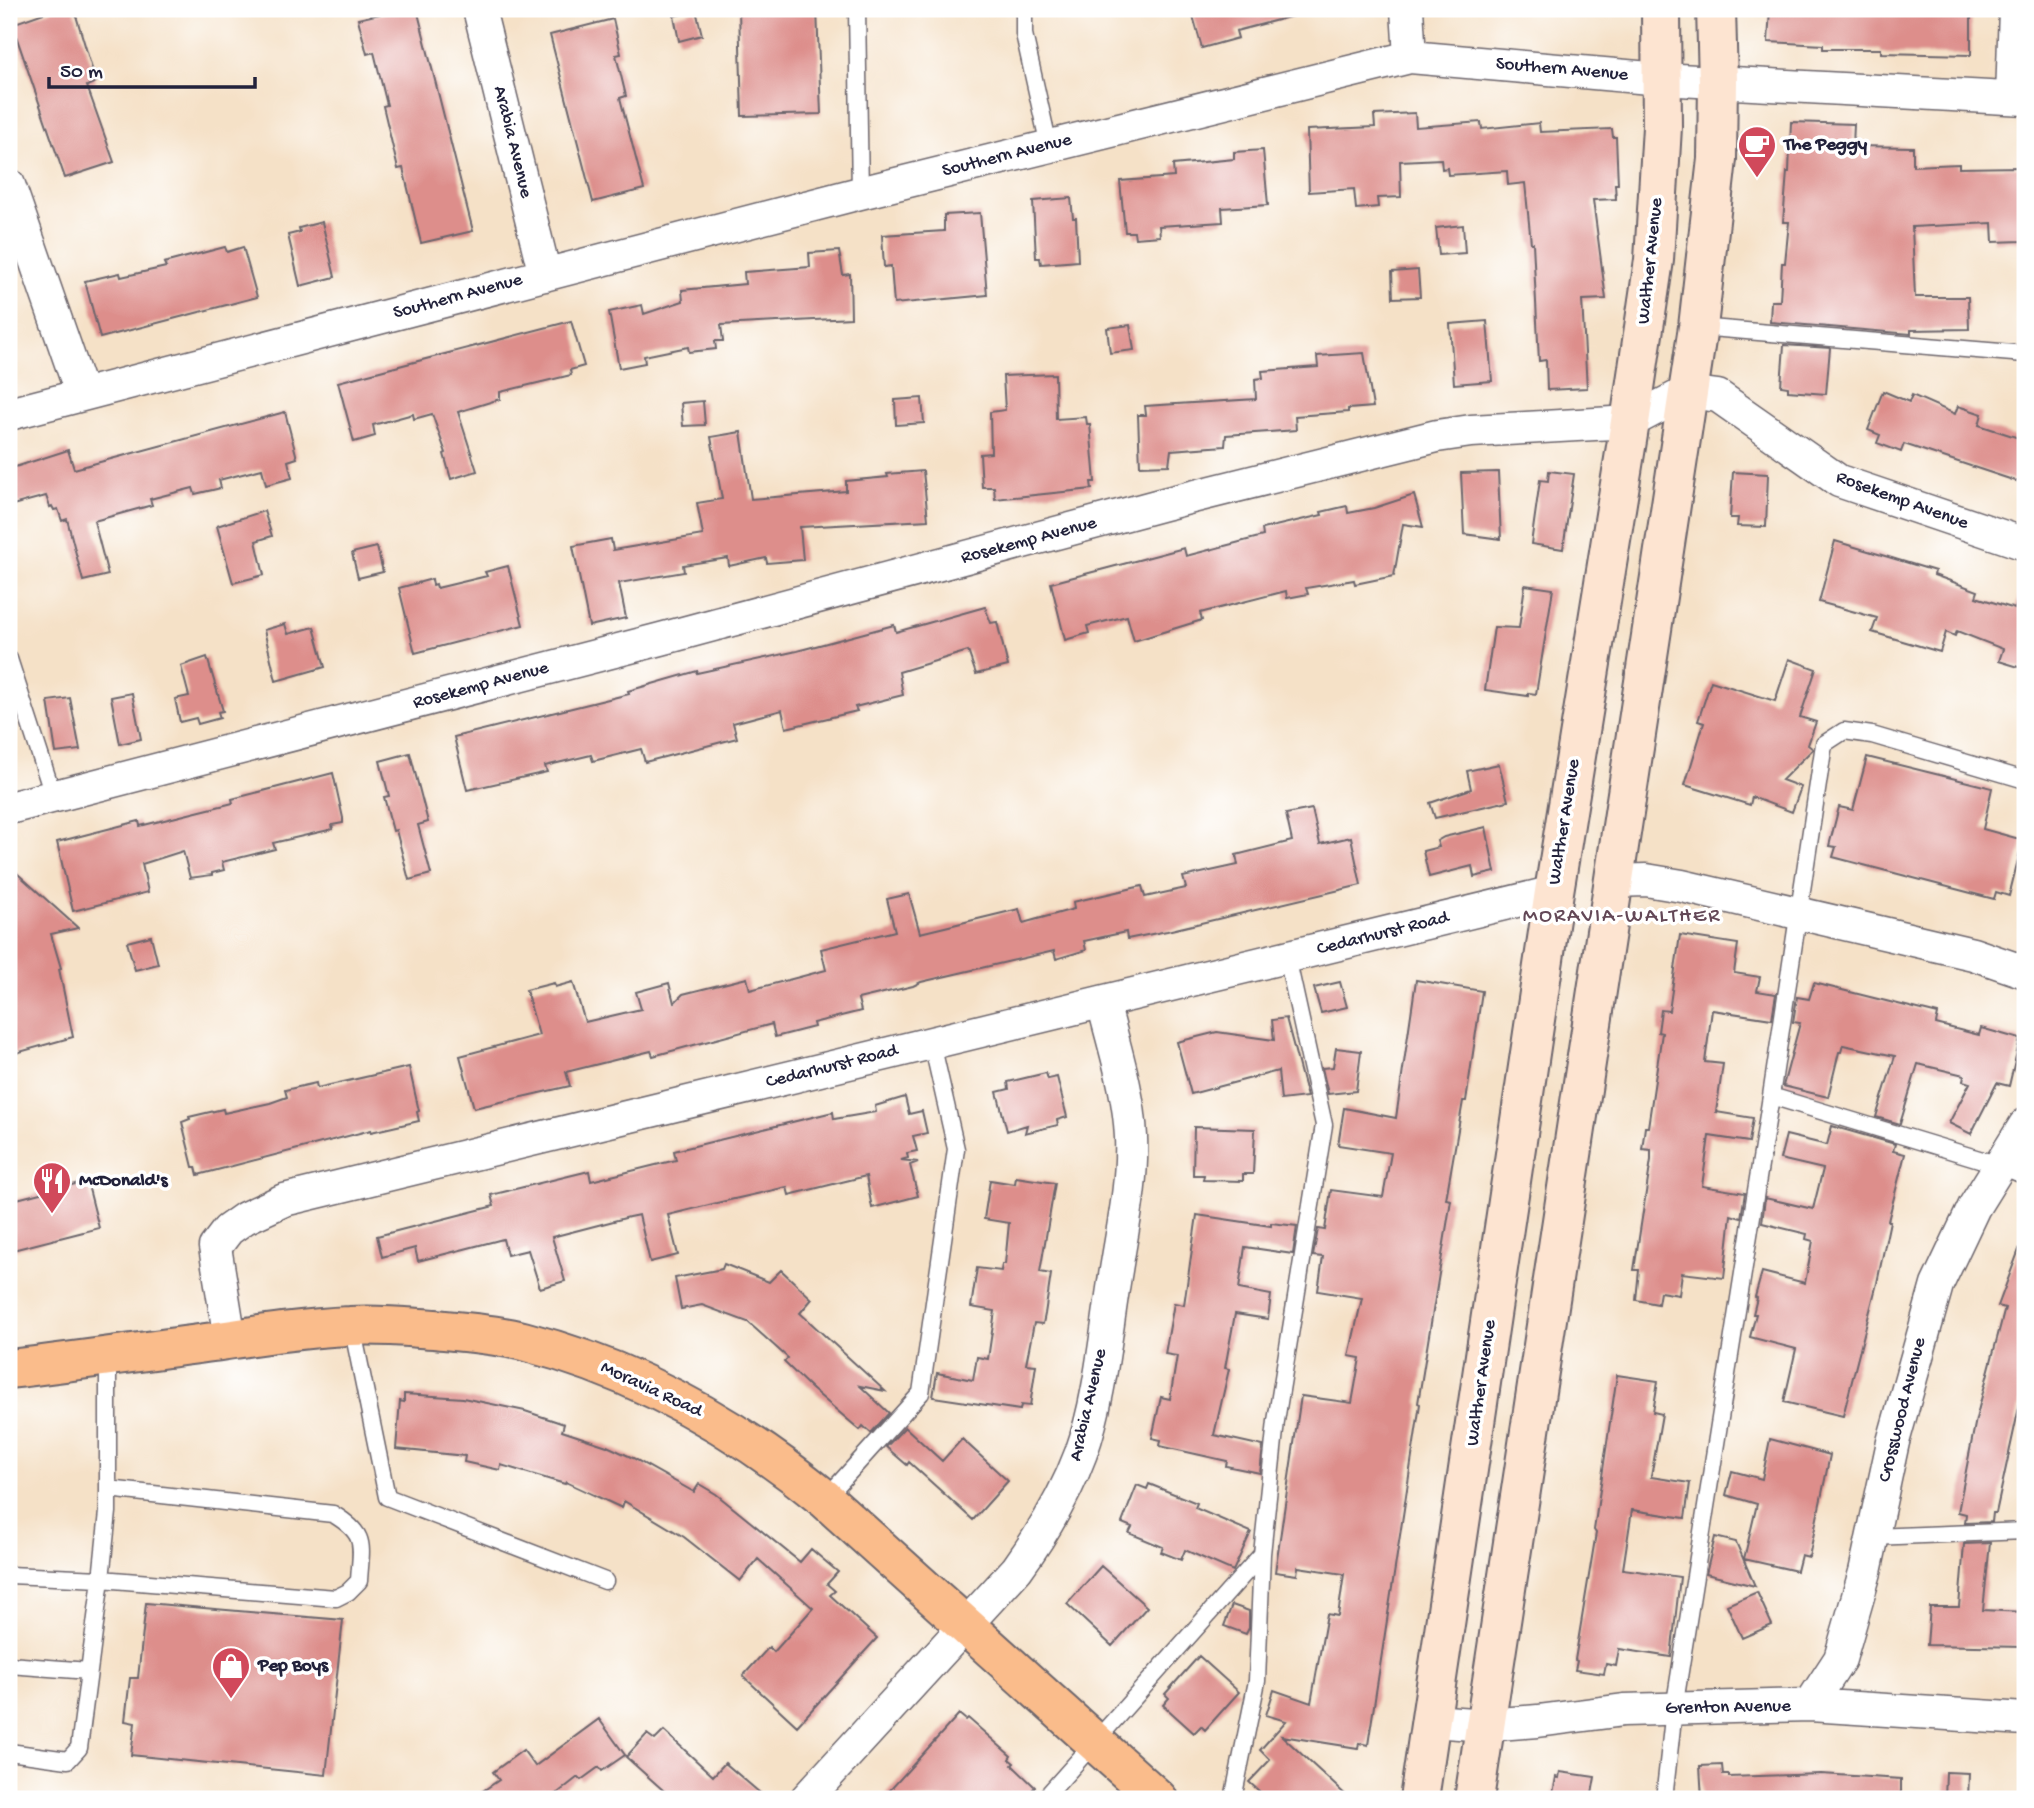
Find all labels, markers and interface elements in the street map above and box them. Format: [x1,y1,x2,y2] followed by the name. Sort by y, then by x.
[49,46,256,90] scale bar
[1495,53,1629,87] street label: Southern Avenue
[60,61,103,86] text: 50 m
[487,84,537,201] street label: Arabia Avenue
[1736,124,1778,179] cafe icon: The Peggy
[940,129,1074,183] street label: Southern Avenue
[1782,134,1868,157] place label: The Peggy
[1633,196,1669,325] street label: Walther Avenue
[391,269,525,325] street label: Southern Avenue
[1833,466,1972,536] street label: Rosekemp Avenue
[959,512,1099,570] street label: Rosekemp Avenue
[411,657,551,715] street label: Rosekemp Avenue
[1544,757,1586,887] street label: Walther Avenue
[1523,905,1721,930] district label: MORAVIA-WALTHER
[1315,906,1453,962] street label: Cedarhurst Road
[764,1039,902,1095] street label: Cedarhurst Road
[31,1160,73,1215] restaurant icon: McDonald's
[79,1170,169,1193] place label: McDonald's
[1462,1318,1502,1447] street label: Walther Avenue
[1874,1335,1932,1485] street label: Crosswood Avenue
[1065,1346,1113,1464] street label: Arabia Avenue
[597,1356,707,1424] street label: Moravia Road
[210,1645,252,1700] shop icon: Pep Boys
[257,1655,329,1678] place label: Pep Boys
[1665,1695,1791,1721] street label: Grenton Avenue

